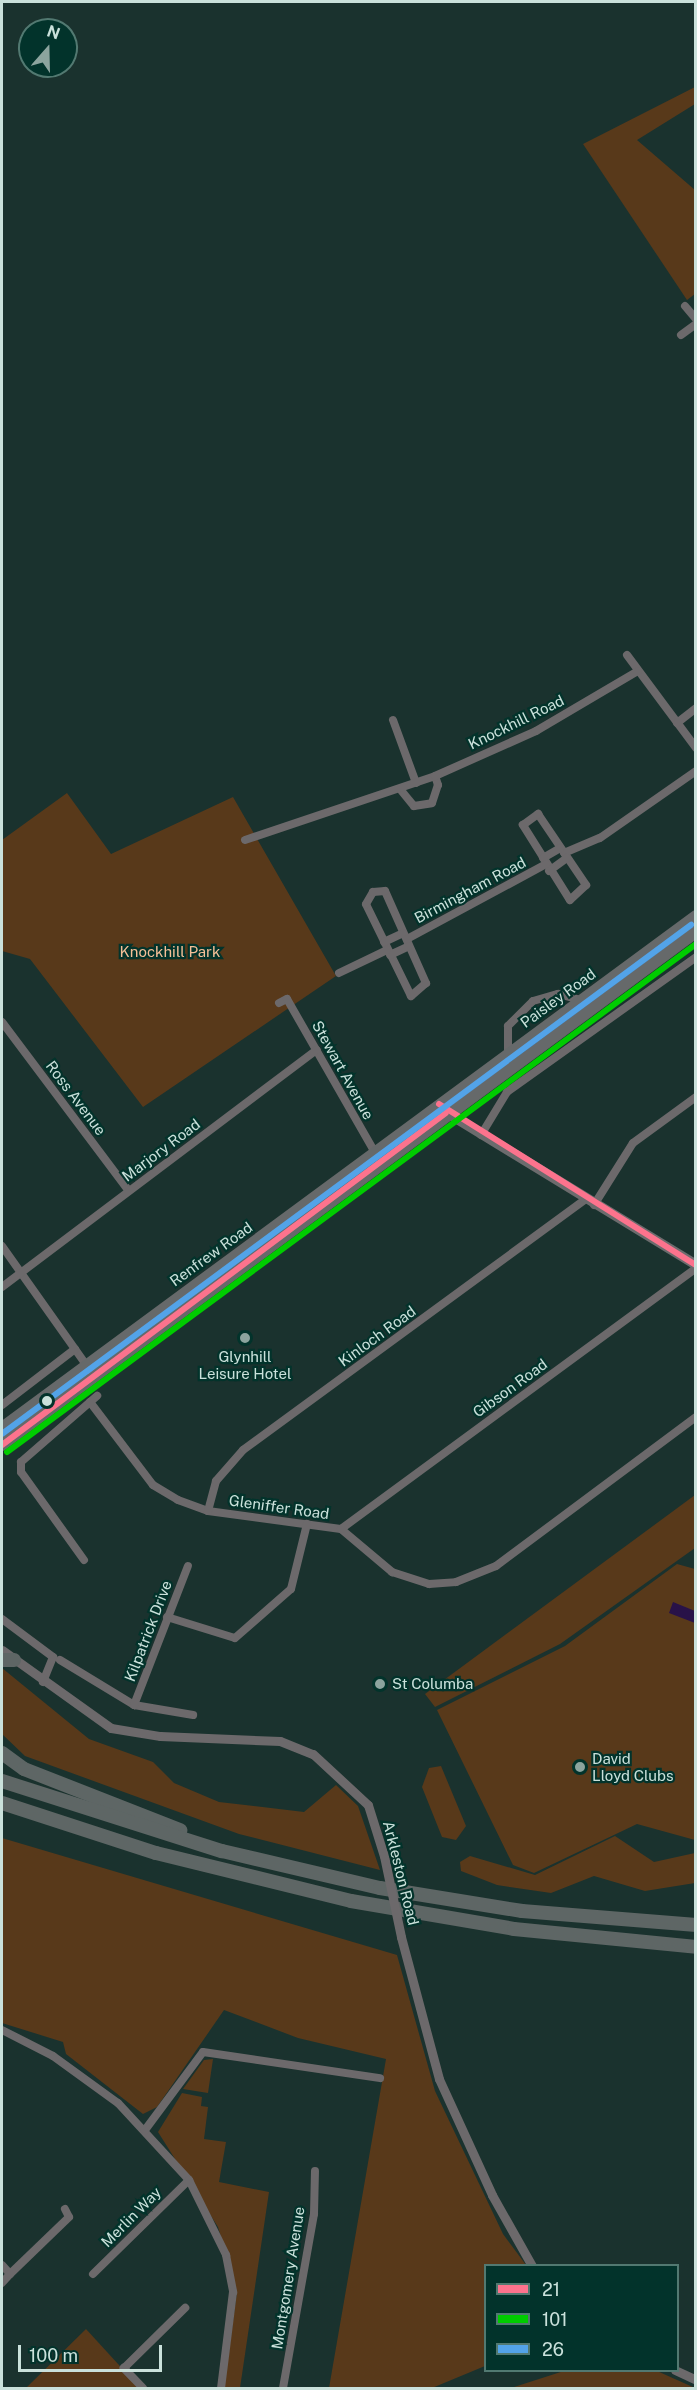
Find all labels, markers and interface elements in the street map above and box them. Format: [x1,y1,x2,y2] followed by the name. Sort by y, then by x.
[18,18,78,78] north arrow
[45,21,63,44] text: N
[465,691,567,753] street label: Knockhill Road
[411,853,529,927] street label: Birmingham Road
[120,943,220,961] park label: Knockhill Park
[517,965,599,1031] street label: Paisley Road
[308,1017,378,1123] street label: Stewart Avenue
[42,1057,110,1139] street label: Ross Avenue
[118,1115,204,1185] street label: Marjory Road
[166,1218,256,1290] street label: Renfrew Road
[335,1302,419,1370] street label: Kinloch Road
[238,1331,252,1345] marker: Glynhill Leisure Hotel
[198,1347,292,1382] place label: Glynhill Leisure Hotel
[469,1355,551,1421] street label: Gibson Road
[41,1395,53,1407] unlabelled marker
[228,1491,330,1523] street label: Gleniffer Road
[120,1578,176,1684] street label: Kilpatrick Drive
[392,1675,473,1693] place label: St Columba
[373,1677,387,1691] marker: St Columba
[592,1749,674,1784] place label: David Lloyd Clubs
[573,1760,587,1774] marker: David Lloyd Clubs
[379,1819,423,1927] street label: Arkleston Road
[97,2183,165,2251] street label: Merlin Way
[268,2205,308,2351] street label: Montgomery Avenue
[484,2264,679,2372] legend
[542,2279,560,2300] text: 21
[542,2309,568,2330] text: 101
[21,2333,165,2371] scale bar
[542,2339,564,2360] text: 26
[29,2345,78,2366] text: 100 m

